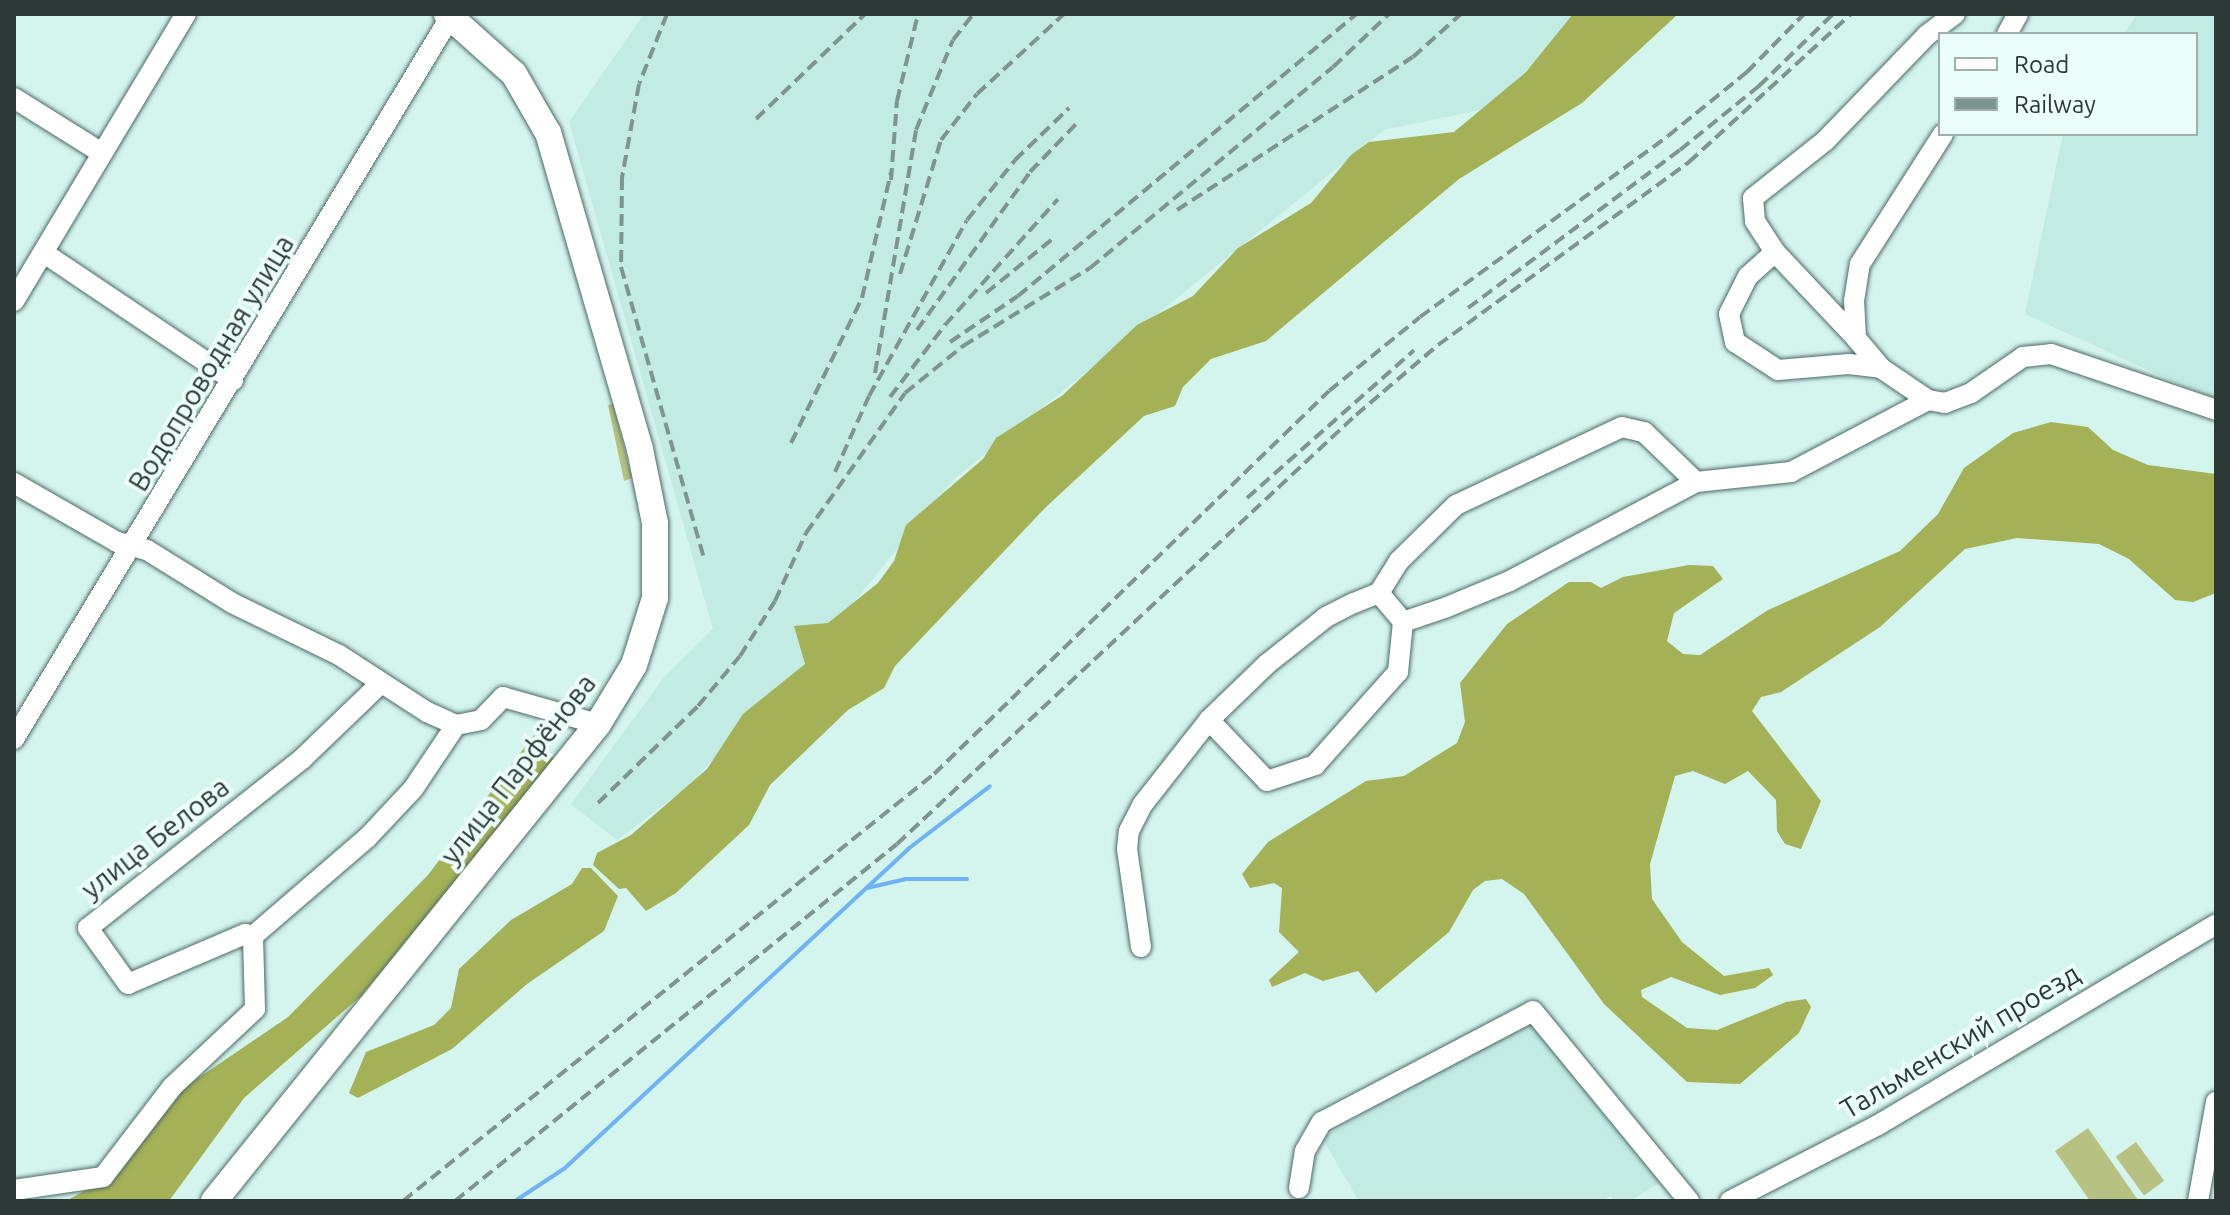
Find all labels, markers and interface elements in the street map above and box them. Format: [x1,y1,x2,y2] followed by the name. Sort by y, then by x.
[1938,32,2198,136] legend
[2014,51,2069,78] text: Road
[2014,91,2096,118] text: Railway
[121,229,301,497] street label: Водопроводная улица
[433,667,603,871] street label: улица Парфёнова
[74,770,236,906] street label: улица Белова
[1834,956,2086,1126] street label: Тальменский проезд

